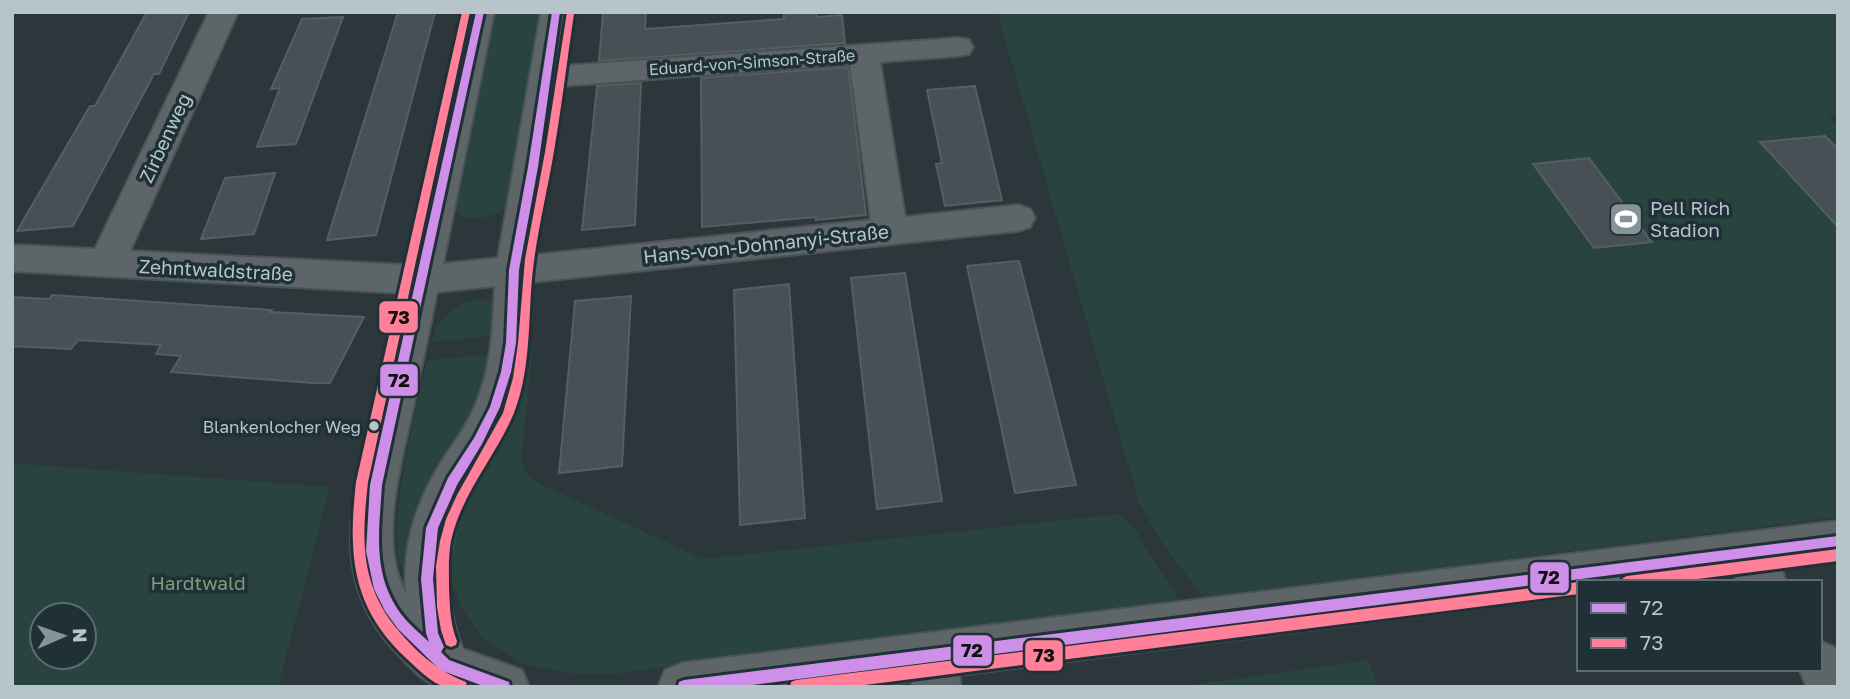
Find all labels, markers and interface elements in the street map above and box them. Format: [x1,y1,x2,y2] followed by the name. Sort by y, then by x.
[648,45,856,79] street label: Eduard-von-Simson-Straße
[134,89,195,186] street label: Zirbenweg
[1650,196,1730,241] place label: Pell Rich Stadion
[1607,200,1645,238] sports icon: Pell Rich Stadion
[642,219,890,268] street label: Hans-von-Dohnanyi-Straße
[139,254,294,285] street label: Zehntwaldstraße
[378,300,419,334] line badge: 73
[388,305,410,328] text: 73
[379,363,419,397] line badge: 72
[388,368,410,391] text: 72
[203,416,361,437] place label: Blankenlocher Weg
[367,419,381,433] marker: Blankenlocher Weg
[1529,561,1570,594] line badge: 72
[1538,565,1560,588] text: 72
[150,571,246,594] park label: Hardtwald
[1577,580,1822,671] legend
[1640,594,1663,620] text: 72
[28,601,98,671] north arrow
[69,628,92,643] text: N
[1640,629,1663,655] text: 73
[952,634,993,667] line badge: 72
[961,638,983,661] text: 72
[1024,639,1064,672] line badge: 73
[1033,643,1055,666] text: 73

